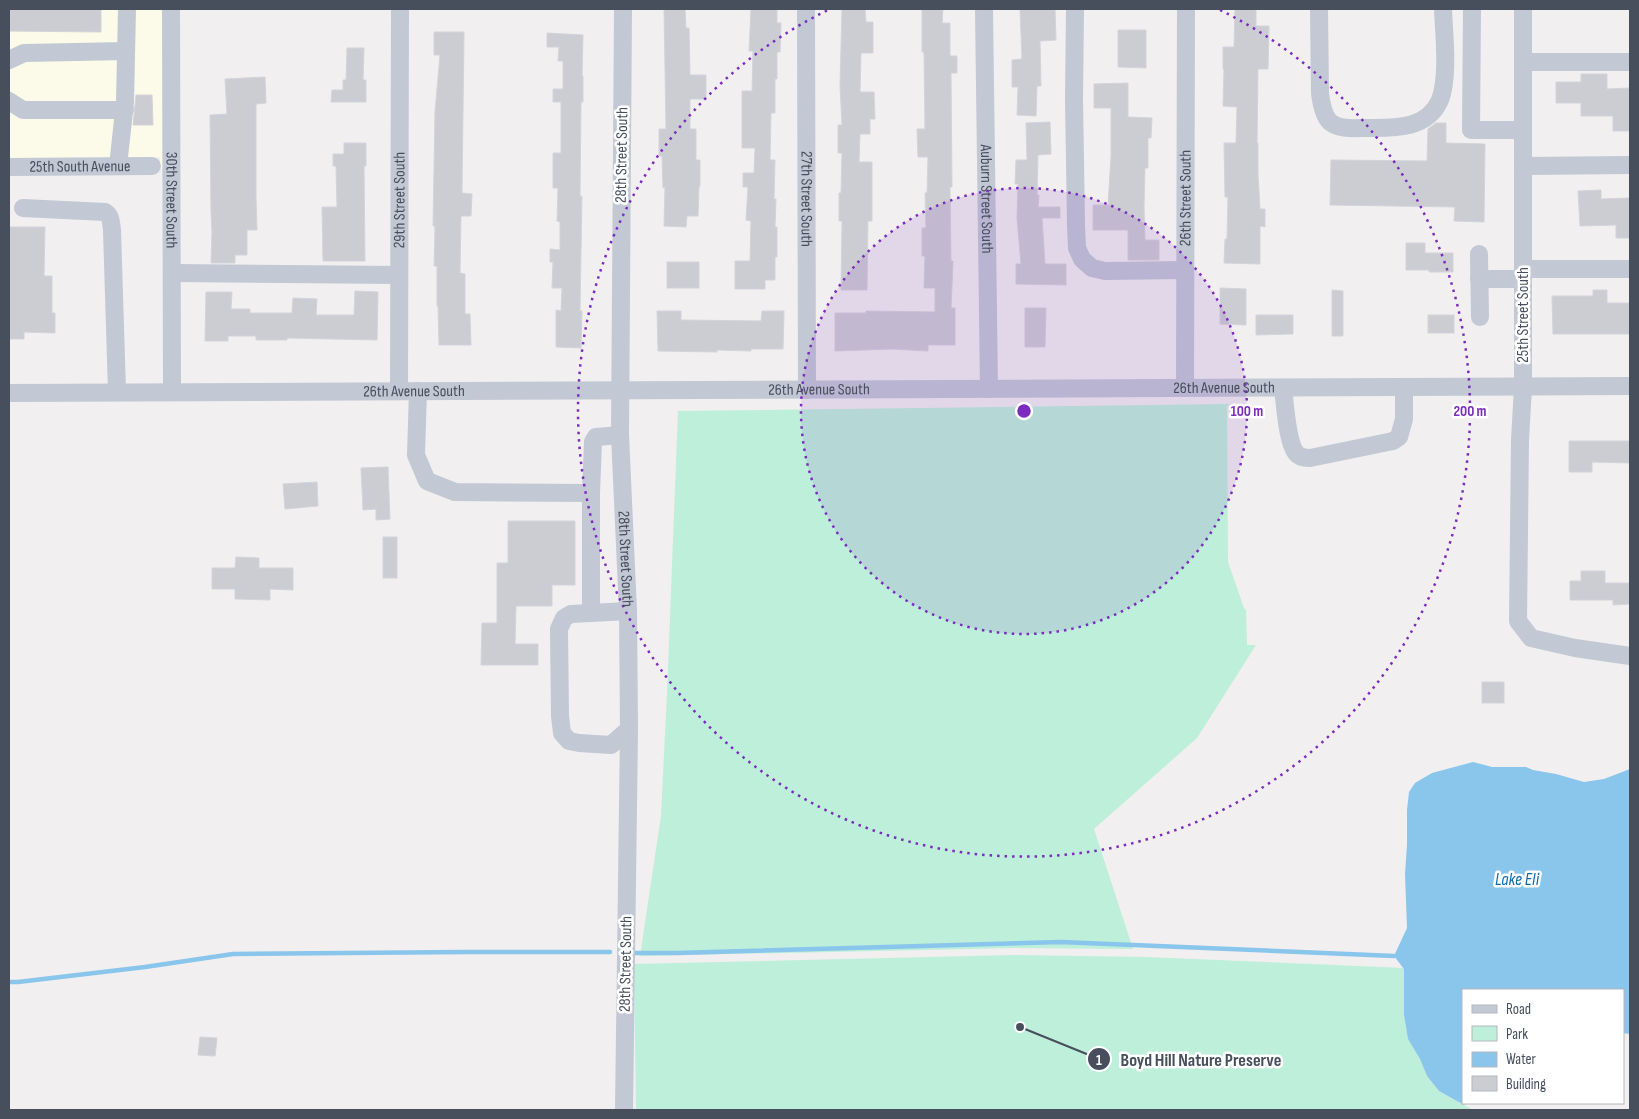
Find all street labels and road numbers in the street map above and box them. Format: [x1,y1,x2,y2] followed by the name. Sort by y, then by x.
[612,107,632,203] street label: 28th Street South
[976,143,997,254] street label: Auburn Street South
[1176,150,1195,246] street label: 26th Street South
[797,151,816,247] street label: 27th Street South
[162,152,181,248] street label: 30th Street South
[390,152,409,248] street label: 29th Street South
[29,157,131,176] street label: 25th South Avenue
[1514,267,1533,363] street label: 25th Street South
[1173,378,1275,397] street label: 26th Avenue South
[768,380,870,399] street label: 26th Avenue South
[363,382,465,401] street label: 26th Avenue South
[614,510,637,607] street label: 28th Street South
[616,916,636,1012] street label: 28th Street South

